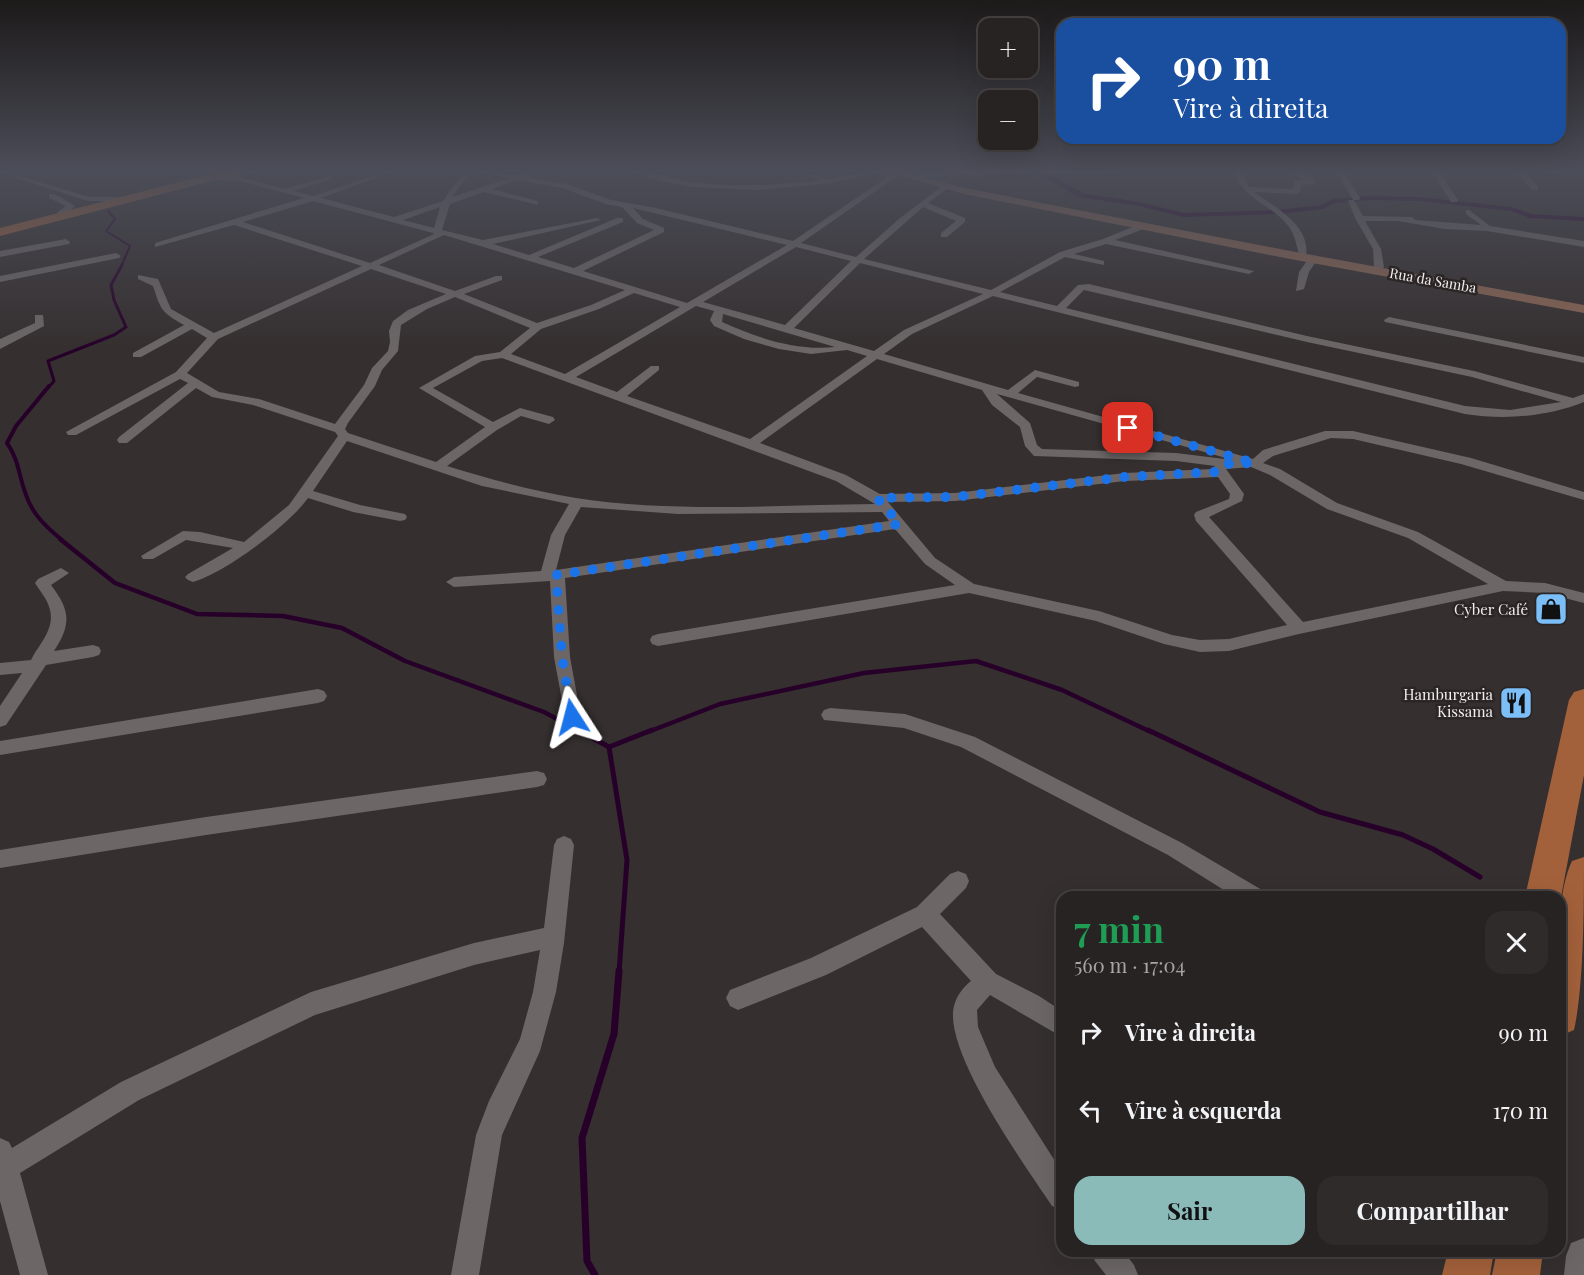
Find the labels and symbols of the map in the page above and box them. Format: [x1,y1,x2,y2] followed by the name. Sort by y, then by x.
[1388,263,1478,297] street label: Rua da Samba
[1102,402,1153,453] pin
[1533,591,1569,627] shop icon: Cyber Café
[1454,599,1528,619] place label: Cyber Café
[1403,684,1494,721] place label: Hamburgaria Kissama
[540,685,604,749] position arrow
[1498,685,1534,721] restaurant icon: Hamburgaria Kissama

